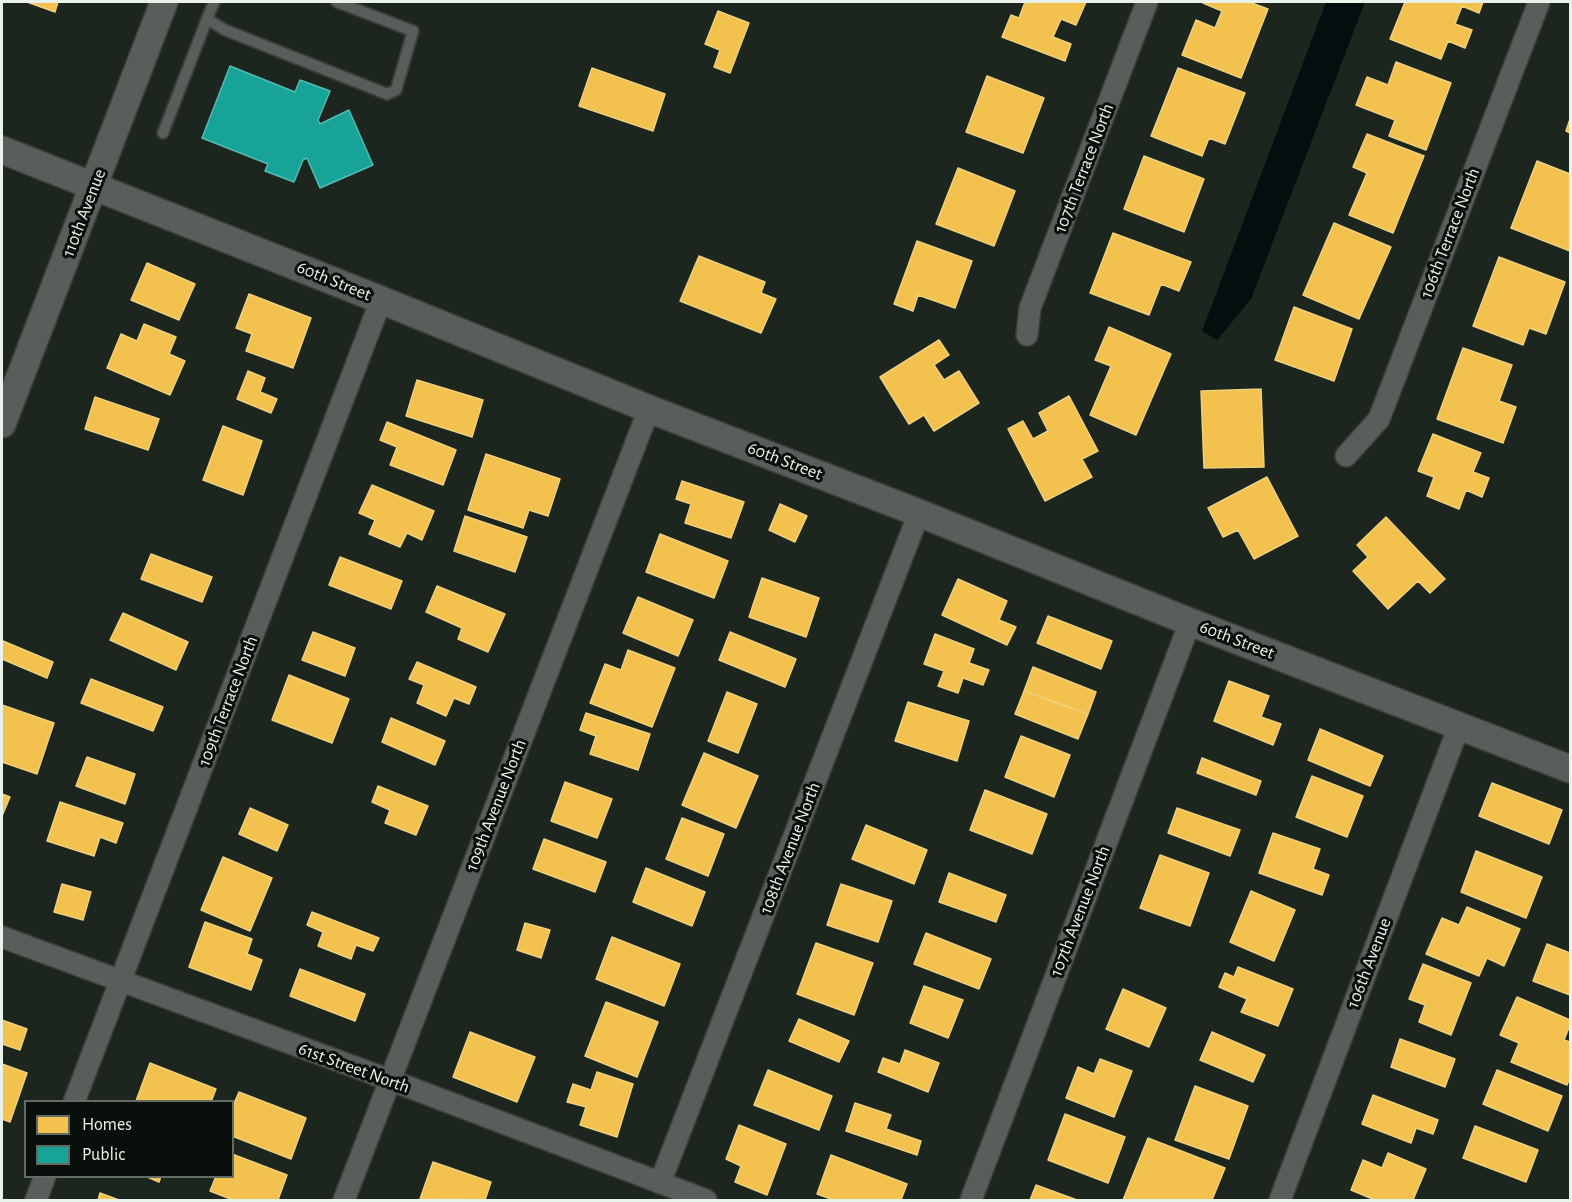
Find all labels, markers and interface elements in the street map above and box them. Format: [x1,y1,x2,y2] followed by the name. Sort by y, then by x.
[1049,100,1119,236] street label: 107th Terrace North
[1415,165,1485,301] street label: 106th Terrace North
[57,166,111,260] street label: 110th Avenue
[294,256,374,306] street label: 60th Street
[745,437,825,485] street label: 60th Street
[1197,616,1277,664] street label: 60th Street
[193,633,263,769] street label: 109th Terrace North
[461,736,531,874] street label: 109th Avenue North
[755,779,825,917] street label: 108th Avenue North
[1045,843,1115,979] street label: 107th Avenue North
[1342,915,1396,1011] street label: 106th Avenue
[295,1038,413,1098] street label: 61st Street North
[24,1100,234,1178] legend
[82,1116,132,1134] text: Homes
[82,1146,125,1164] text: Public

